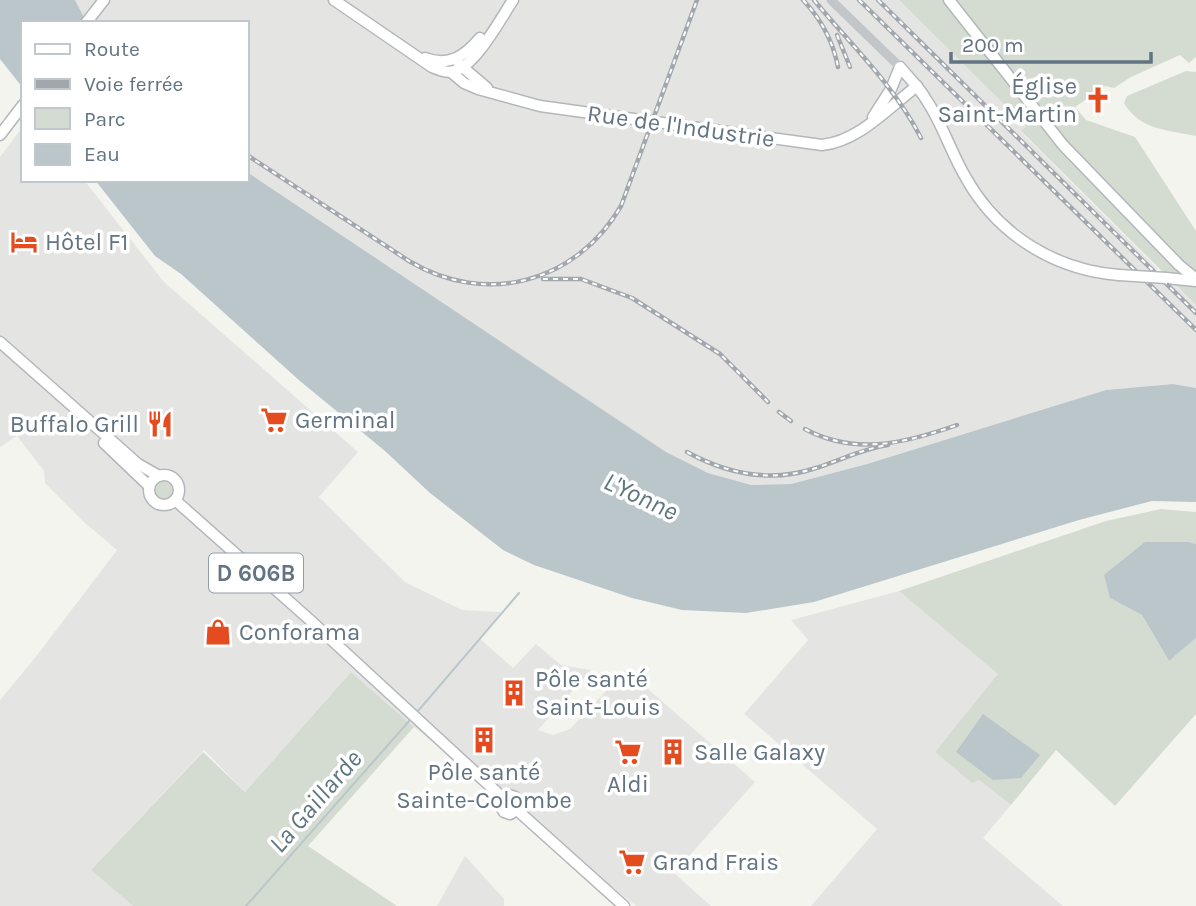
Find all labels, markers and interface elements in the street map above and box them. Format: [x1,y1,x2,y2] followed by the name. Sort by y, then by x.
[21,21,248,182] legend
[951,21,1150,65] scale bar
[962,33,1024,57] text: 200 m
[84,37,140,61] text: Route
[937,71,1077,128] place label: Église Saint-Martin
[84,72,183,96] text: Voie ferrée
[1083,85,1113,115] church icon: Église Saint-Martin
[585,99,777,153] street label: Rue de l'Industrie
[84,107,126,131] text: Parc
[84,142,120,166] text: Eau
[9,227,39,257] hotel icon: Hôtel F1
[45,228,128,256] place label: Hôtel F1
[259,405,289,435] supermarket icon: Germinal
[295,406,395,434] place label: Germinal
[145,409,175,439] restaurant icon: Buffalo Grill
[10,410,139,438] place label: Buffalo Grill
[599,466,683,527] water label: L'Yonne
[209,554,303,593] road number: D 606B
[203,617,233,647] shop icon: Conforama
[239,618,360,646] place label: Conforama
[535,665,660,721] place label: Pôle santé Saint-Louis
[499,678,529,708] building icon: Pôle santé Saint-Louis
[469,725,499,755] building icon: Pôle santé Sainte-Colombe
[613,737,643,767] supermarket icon: Aldi
[658,737,688,767] building icon: Salle Galaxy
[694,738,825,766] place label: Salle Galaxy
[262,744,368,859] water label: La Gaillarde
[396,758,572,814] place label: Pôle santé Sainte-Colombe
[607,770,649,798] place label: Aldi
[617,847,647,877] supermarket icon: Grand Frais
[653,848,779,876] place label: Grand Frais

